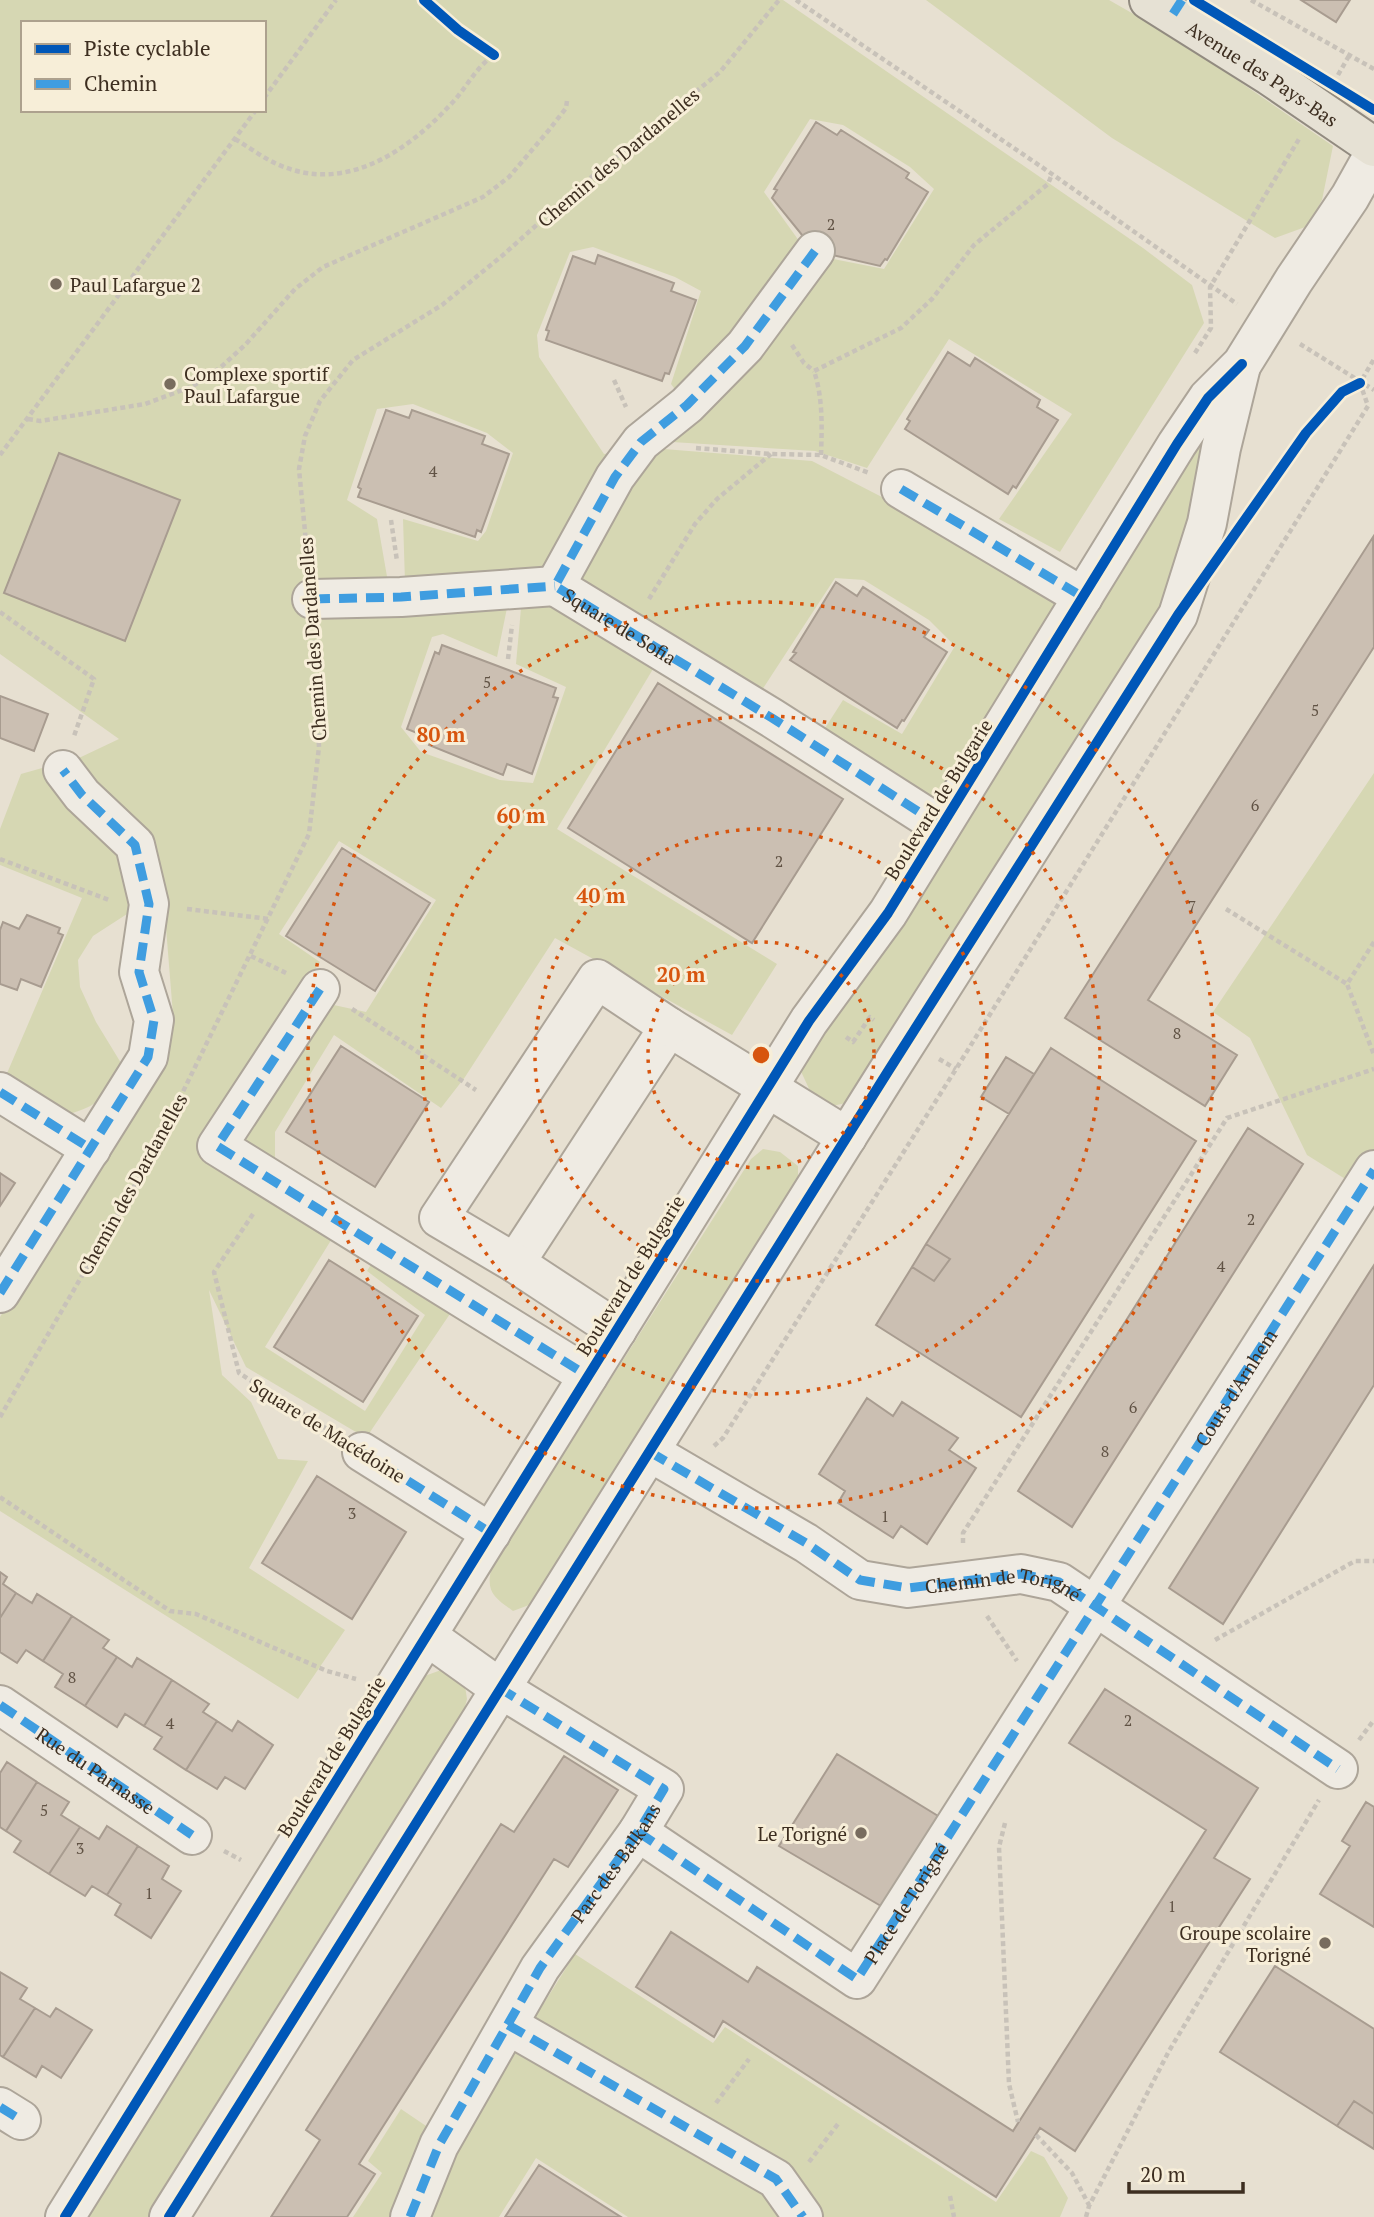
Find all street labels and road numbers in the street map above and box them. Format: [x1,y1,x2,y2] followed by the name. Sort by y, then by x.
[1182,14,1343,132] street label: Avenue des Pays-Bas
[532,82,704,232] street label: Chemin des Dardanelles
[292,536,332,742] street label: Chemin des Dardanelles
[558,581,682,670] street label: Square de Sofia
[878,714,998,884] street label: Boulevard de Bulgarie
[72,1089,192,1279] street label: Chemin des Dardanelles
[570,1190,690,1360] street label: Boulevard de Bulgarie
[1188,1323,1282,1451] street label: Cours d'Arnhem
[245,1372,411,1488] street label: Square de Macédoine
[923,1562,1087,1606] street label: Chemin de Torigné
[271,1671,391,1841] street label: Boulevard de Bulgarie
[32,1721,160,1819] street label: Rue du Parnasse
[565,1798,665,1927] street label: Parc des Balkans
[858,1838,954,1968] street label: Place de Torigné

